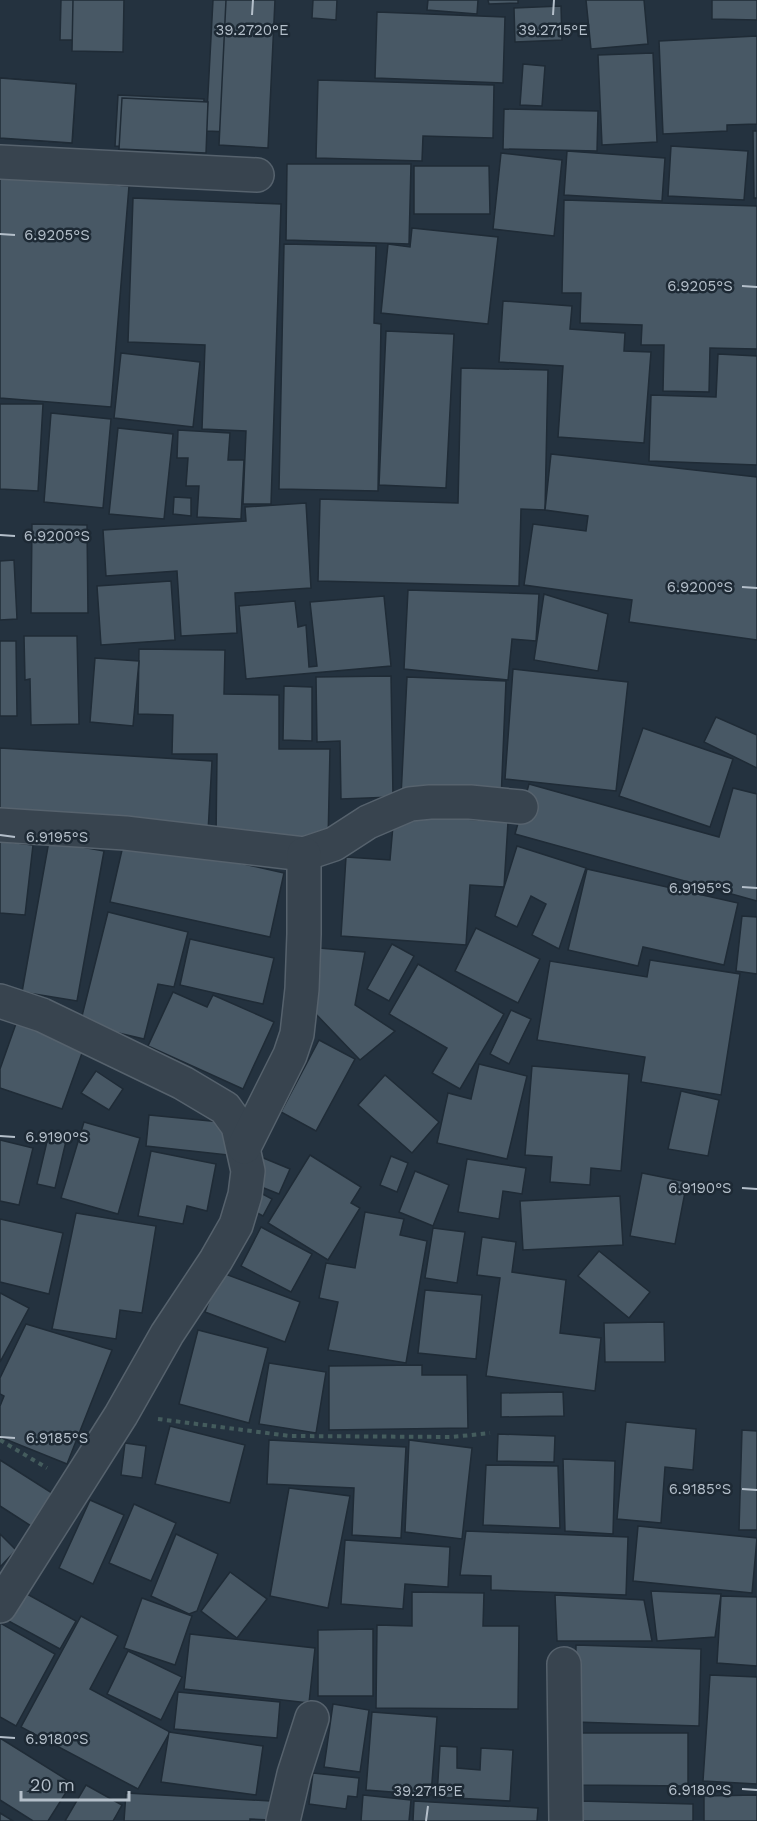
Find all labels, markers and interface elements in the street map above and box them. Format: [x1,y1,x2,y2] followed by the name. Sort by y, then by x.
[215,21,289,39] text: 39.2720°E
[518,21,588,39] text: 39.2715°E
[24,226,90,244] text: 6.9205°S
[667,277,733,295] text: 6.9205°S
[24,527,90,545] text: 6.9200°S
[667,578,733,596] text: 6.9200°S
[26,828,88,846] text: 6.9195°S
[669,879,731,897] text: 6.9195°S
[25,1128,89,1146] text: 6.9190°S
[668,1179,732,1197] text: 6.9190°S
[26,1429,88,1447] text: 6.9185°S
[669,1480,731,1498] text: 6.9185°S
[25,1730,89,1748] text: 6.9180°S
[21,1764,129,1802] scale bar
[30,1774,75,1795] text: 20 m
[668,1781,732,1799] text: 6.9180°S
[393,1782,463,1800] text: 39.2715°E

